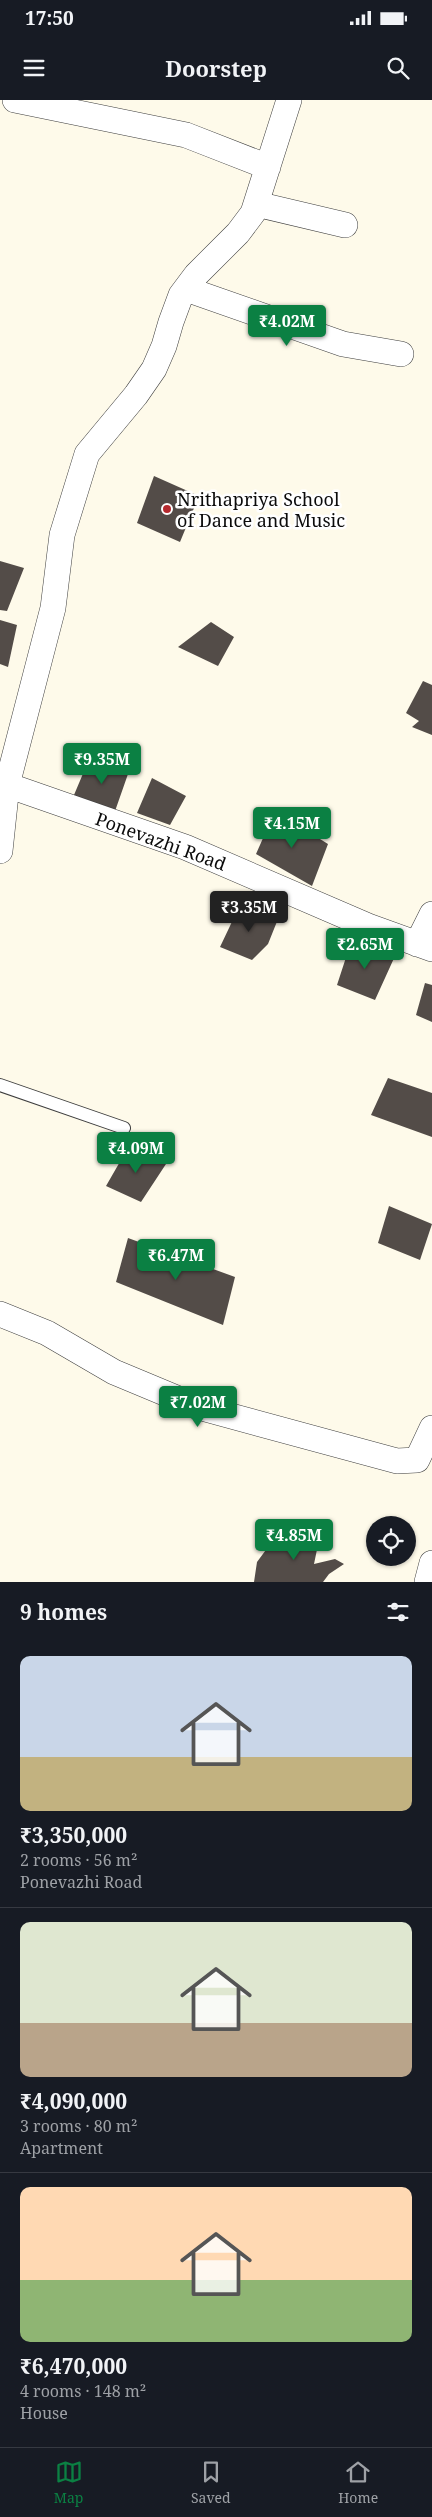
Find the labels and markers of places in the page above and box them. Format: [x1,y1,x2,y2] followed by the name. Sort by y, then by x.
[246,304,328,347] pin: ₹4.02M
[177,487,345,532] place label: Nrithapriya School of Dance and Music
[161,503,173,515] marker: Nrithapriya School of Dance and Music
[61,742,143,785] pin: ₹9.35M
[251,806,333,849] pin: ₹4.15M
[208,890,290,933] pin: ₹3.35M
[324,928,406,970] pin: ₹2.65M
[95,1132,177,1174] pin: ₹4.09M
[135,1238,217,1281] pin: ₹6.47M
[157,1386,239,1428] pin: ₹7.02M
[253,1518,335,1561] pin: ₹4.85M

